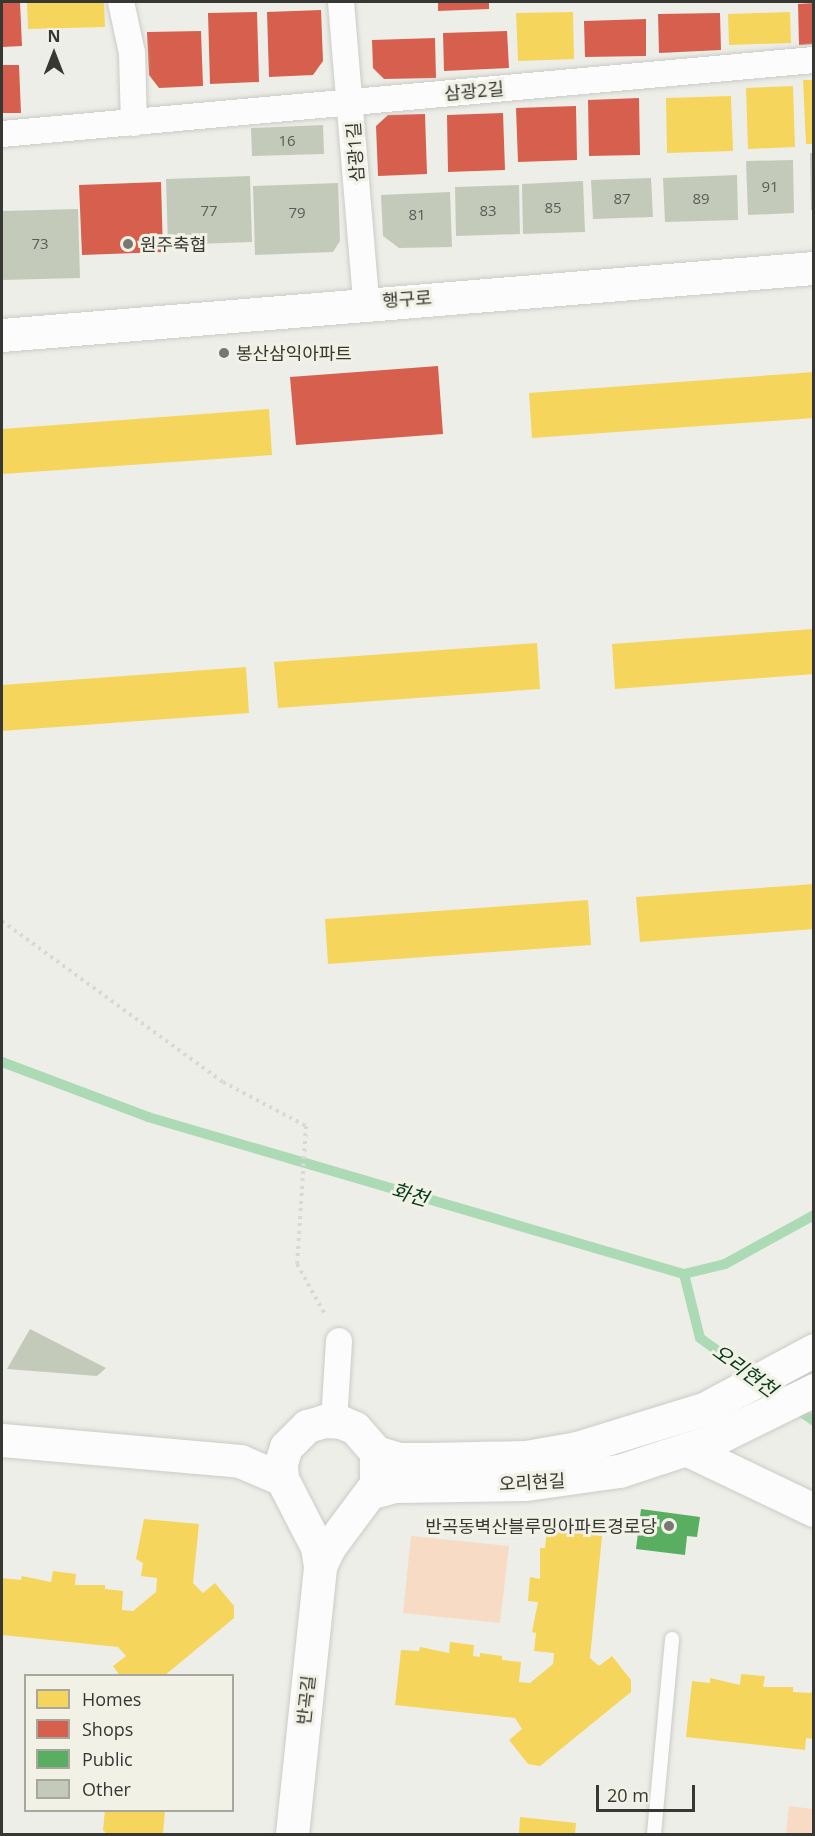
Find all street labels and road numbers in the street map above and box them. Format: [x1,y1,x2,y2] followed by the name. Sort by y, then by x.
[443,78,505,104] street label: 삼광2길
[342,121,368,183] street label: 삼광1길
[381,286,433,312] street label: 행구로
[498,1469,566,1495] street label: 오리현길
[293,1674,319,1726] street label: 반곡길

